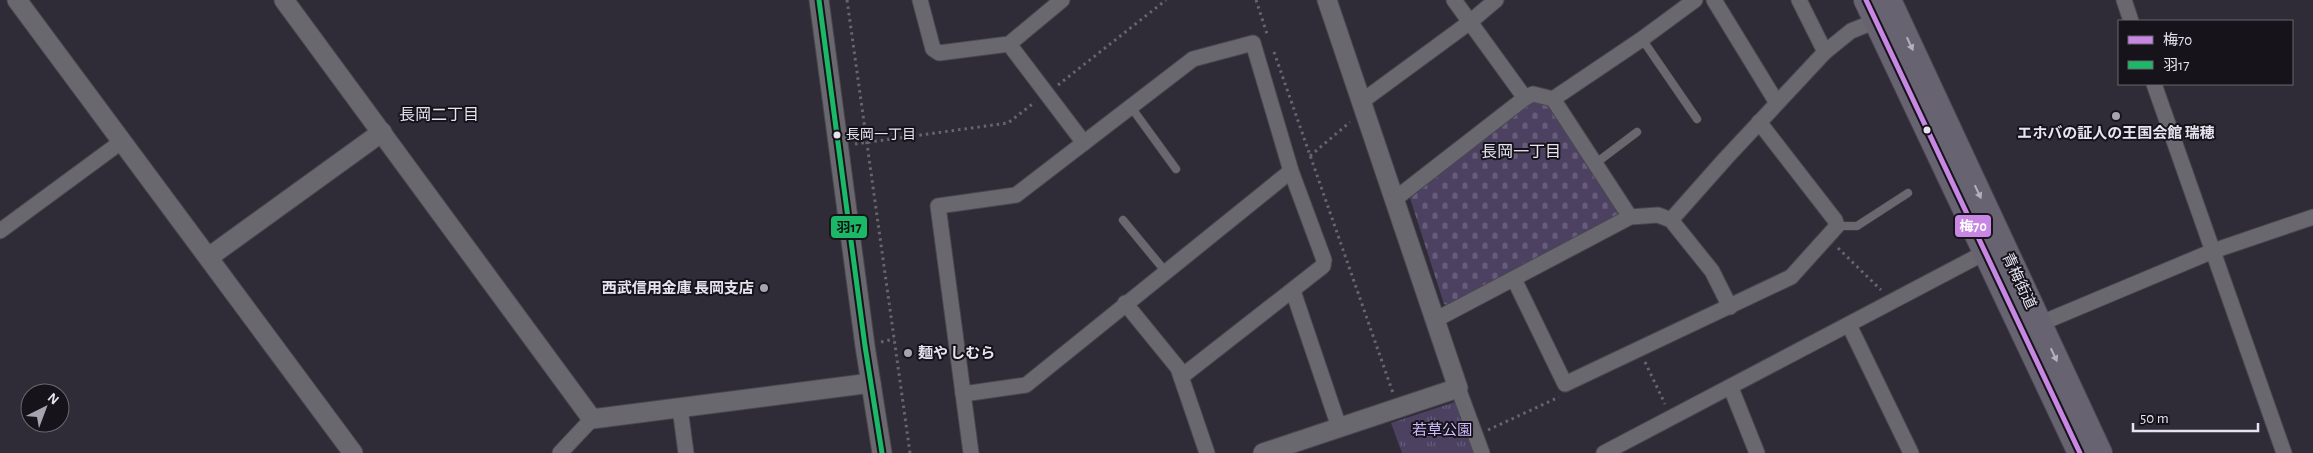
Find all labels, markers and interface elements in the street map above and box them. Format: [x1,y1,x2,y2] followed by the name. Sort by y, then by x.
[2118,20,2293,85] legend
[2163,31,2192,48] text: 梅70
[1906,37,1914,51] one-way arrow
[2163,58,2189,73] text: 羽17
[399,107,479,123] district label: 長岡二丁目
[2110,110,2122,122] marker: エホバの証人の王国会館 瑞穂
[1922,125,1932,135] unlabelled marker
[2017,125,2215,141] place label: エホバの証人の王国会館 瑞穂
[846,128,916,142] place label: 長岡一丁目
[832,130,842,140] marker: 長岡一丁目
[1481,144,1561,160] district label: 長岡一丁目
[1974,185,1982,199] one-way arrow
[1954,214,1992,238] line badge: 梅70
[830,215,868,239] line badge: 羽17
[1959,218,1987,234] text: 梅70
[836,221,862,235] text: 羽17
[2000,250,2040,311] street label: 青梅街道
[602,280,754,296] place label: 西武信用金庫 長岡支店
[758,282,770,294] marker: 西武信用金庫 長岡支店
[918,345,995,361] place label: 麺や しむら
[902,347,914,359] marker: 麺や しむら
[2050,348,2058,362] one-way arrow
[20,383,70,433] north arrow
[45,391,61,408] text: N
[2133,400,2258,432] scale bar
[2140,411,2169,426] text: 50 m
[1412,422,1472,438] park label: 若草公園

